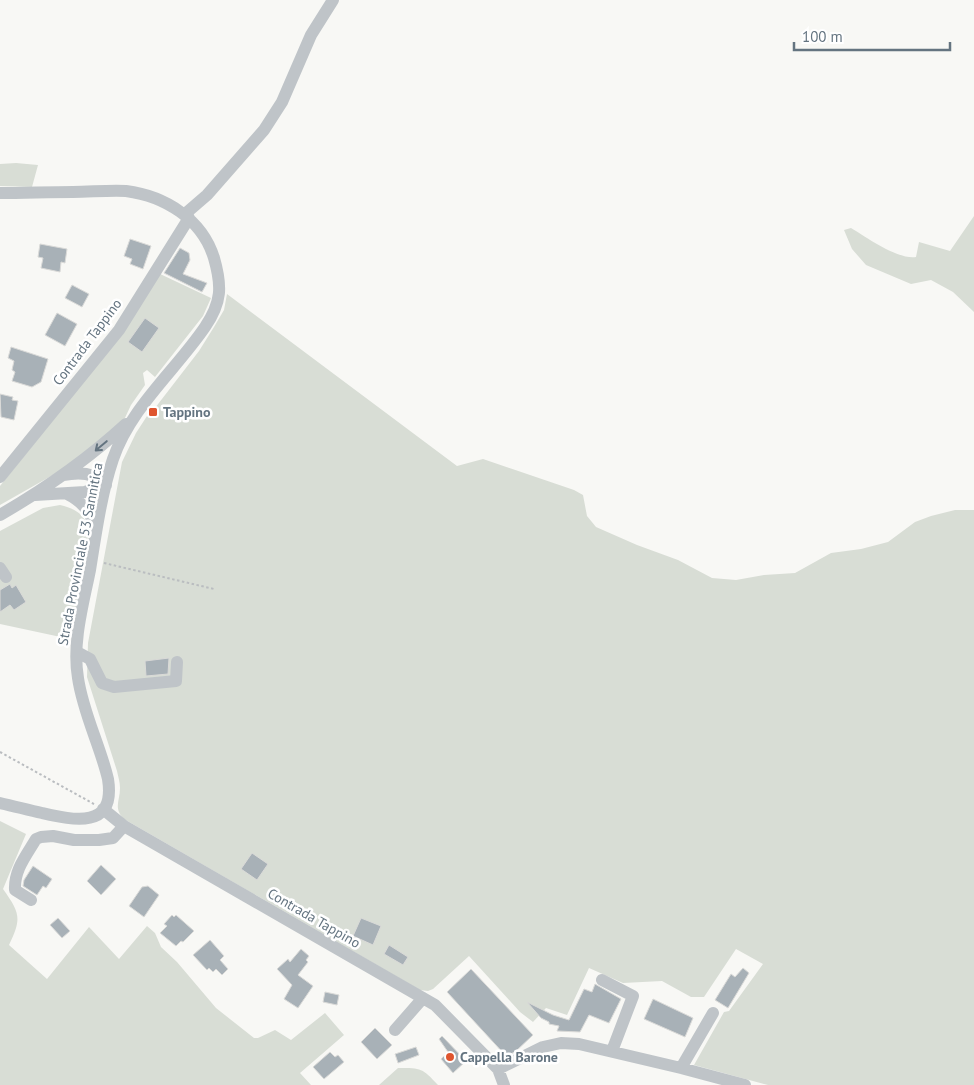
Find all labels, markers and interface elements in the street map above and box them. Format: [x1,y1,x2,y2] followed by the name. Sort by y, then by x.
[794,20,950,52] scale bar
[802,27,843,46] text: 100 m
[48,295,126,389] street label: Contrada Tappino
[163,403,211,421] place label: Tappino
[147,406,159,418] marker: Tappino
[95,440,108,452] one-way arrow
[53,461,107,647] street label: Strada Provinciale 53 Sannitica
[264,884,364,952] street label: Contrada Tappino
[460,1048,558,1066] place label: Cappella Barone
[444,1051,456,1063] marker: Cappella Barone

